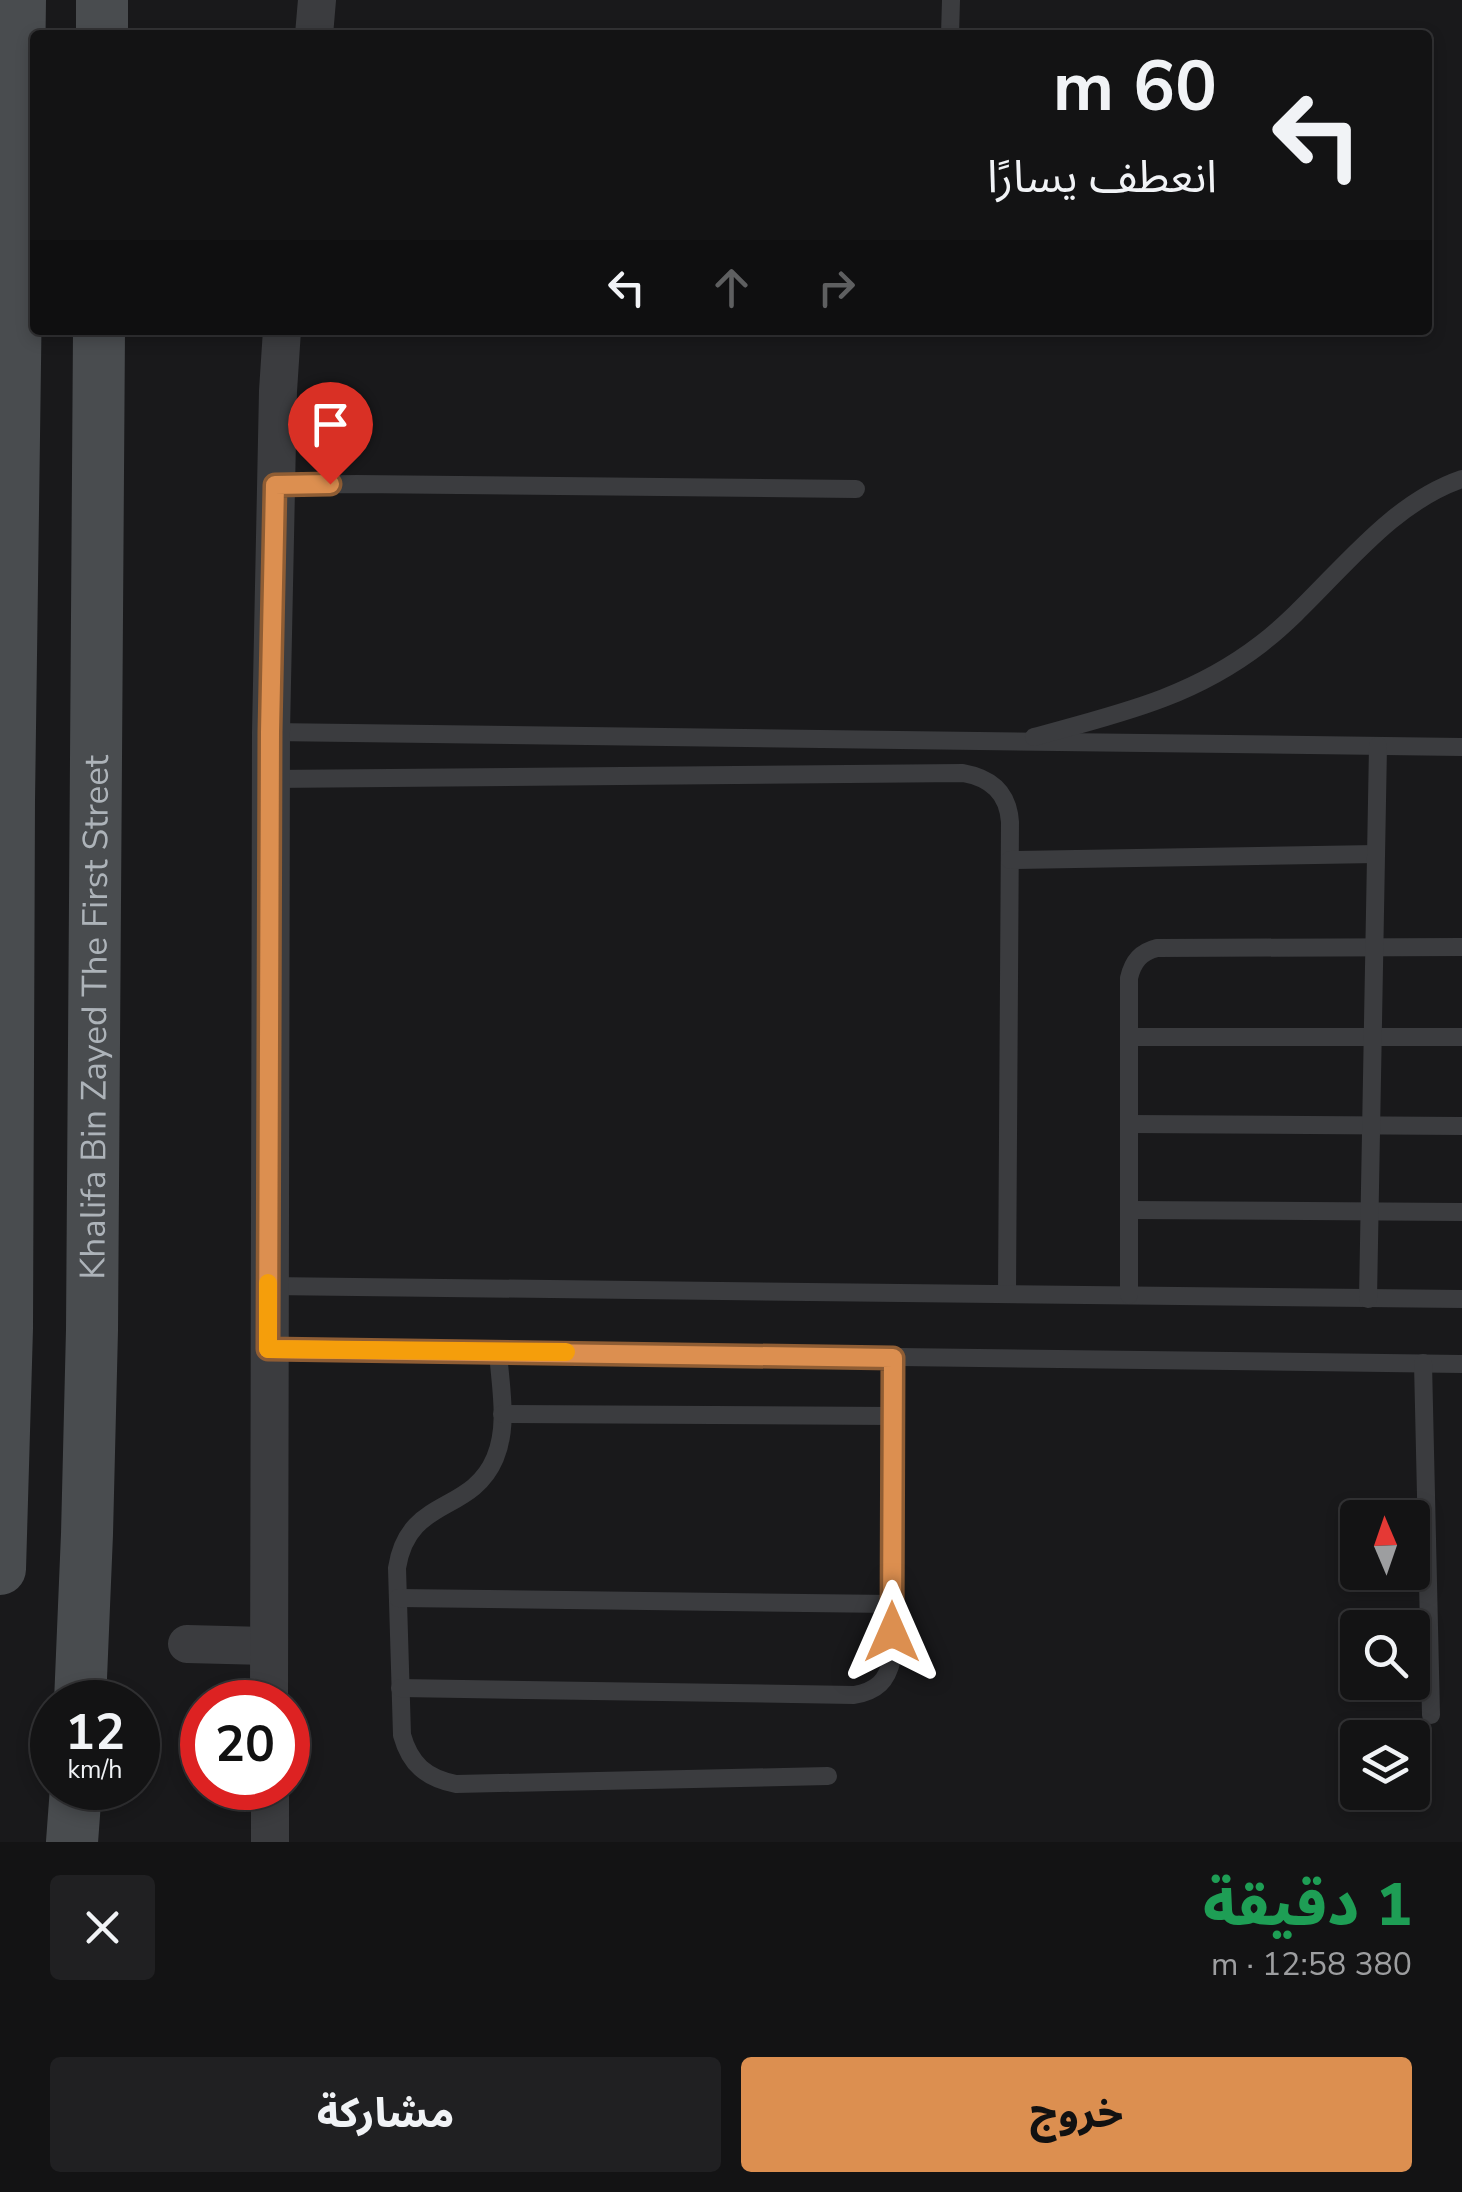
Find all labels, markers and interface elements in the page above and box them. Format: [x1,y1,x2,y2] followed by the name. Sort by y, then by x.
[1053,39,1217,135] text: 60 m
[1252,70,1382,200] icon: left
[987,147,1217,208] text: انعطف يسارًا
[599,260,654,315] icon: left
[704,260,759,315] icon: ahead
[809,260,864,315] icon: right
[288,382,373,485] pin
[303,397,358,452] icon: arrive
[69,754,120,1280] street label: Khalifa Bin Zayed The First Street
[1340,1500,1430,1590] north arrow
[1340,1500,1430,1810] map controls
[840,1580,944,1684] position arrow
[1340,1610,1430,1700] button: search
[180,1680,310,1810] speed limit sign: 20
[65,1698,125,1767] text: 12
[1340,1720,1430,1810] button: layers
[67,1753,123,1787] text: km/h
[1203,1864,1412,1946] text: 1 دقيقة
[50,1875,155,1980] button: close
[1211,1943,1412,1986] text: 380 m · 12:58
[50,2057,721,2172] button: مشاركة
[741,2057,1412,2172] button: خروج

